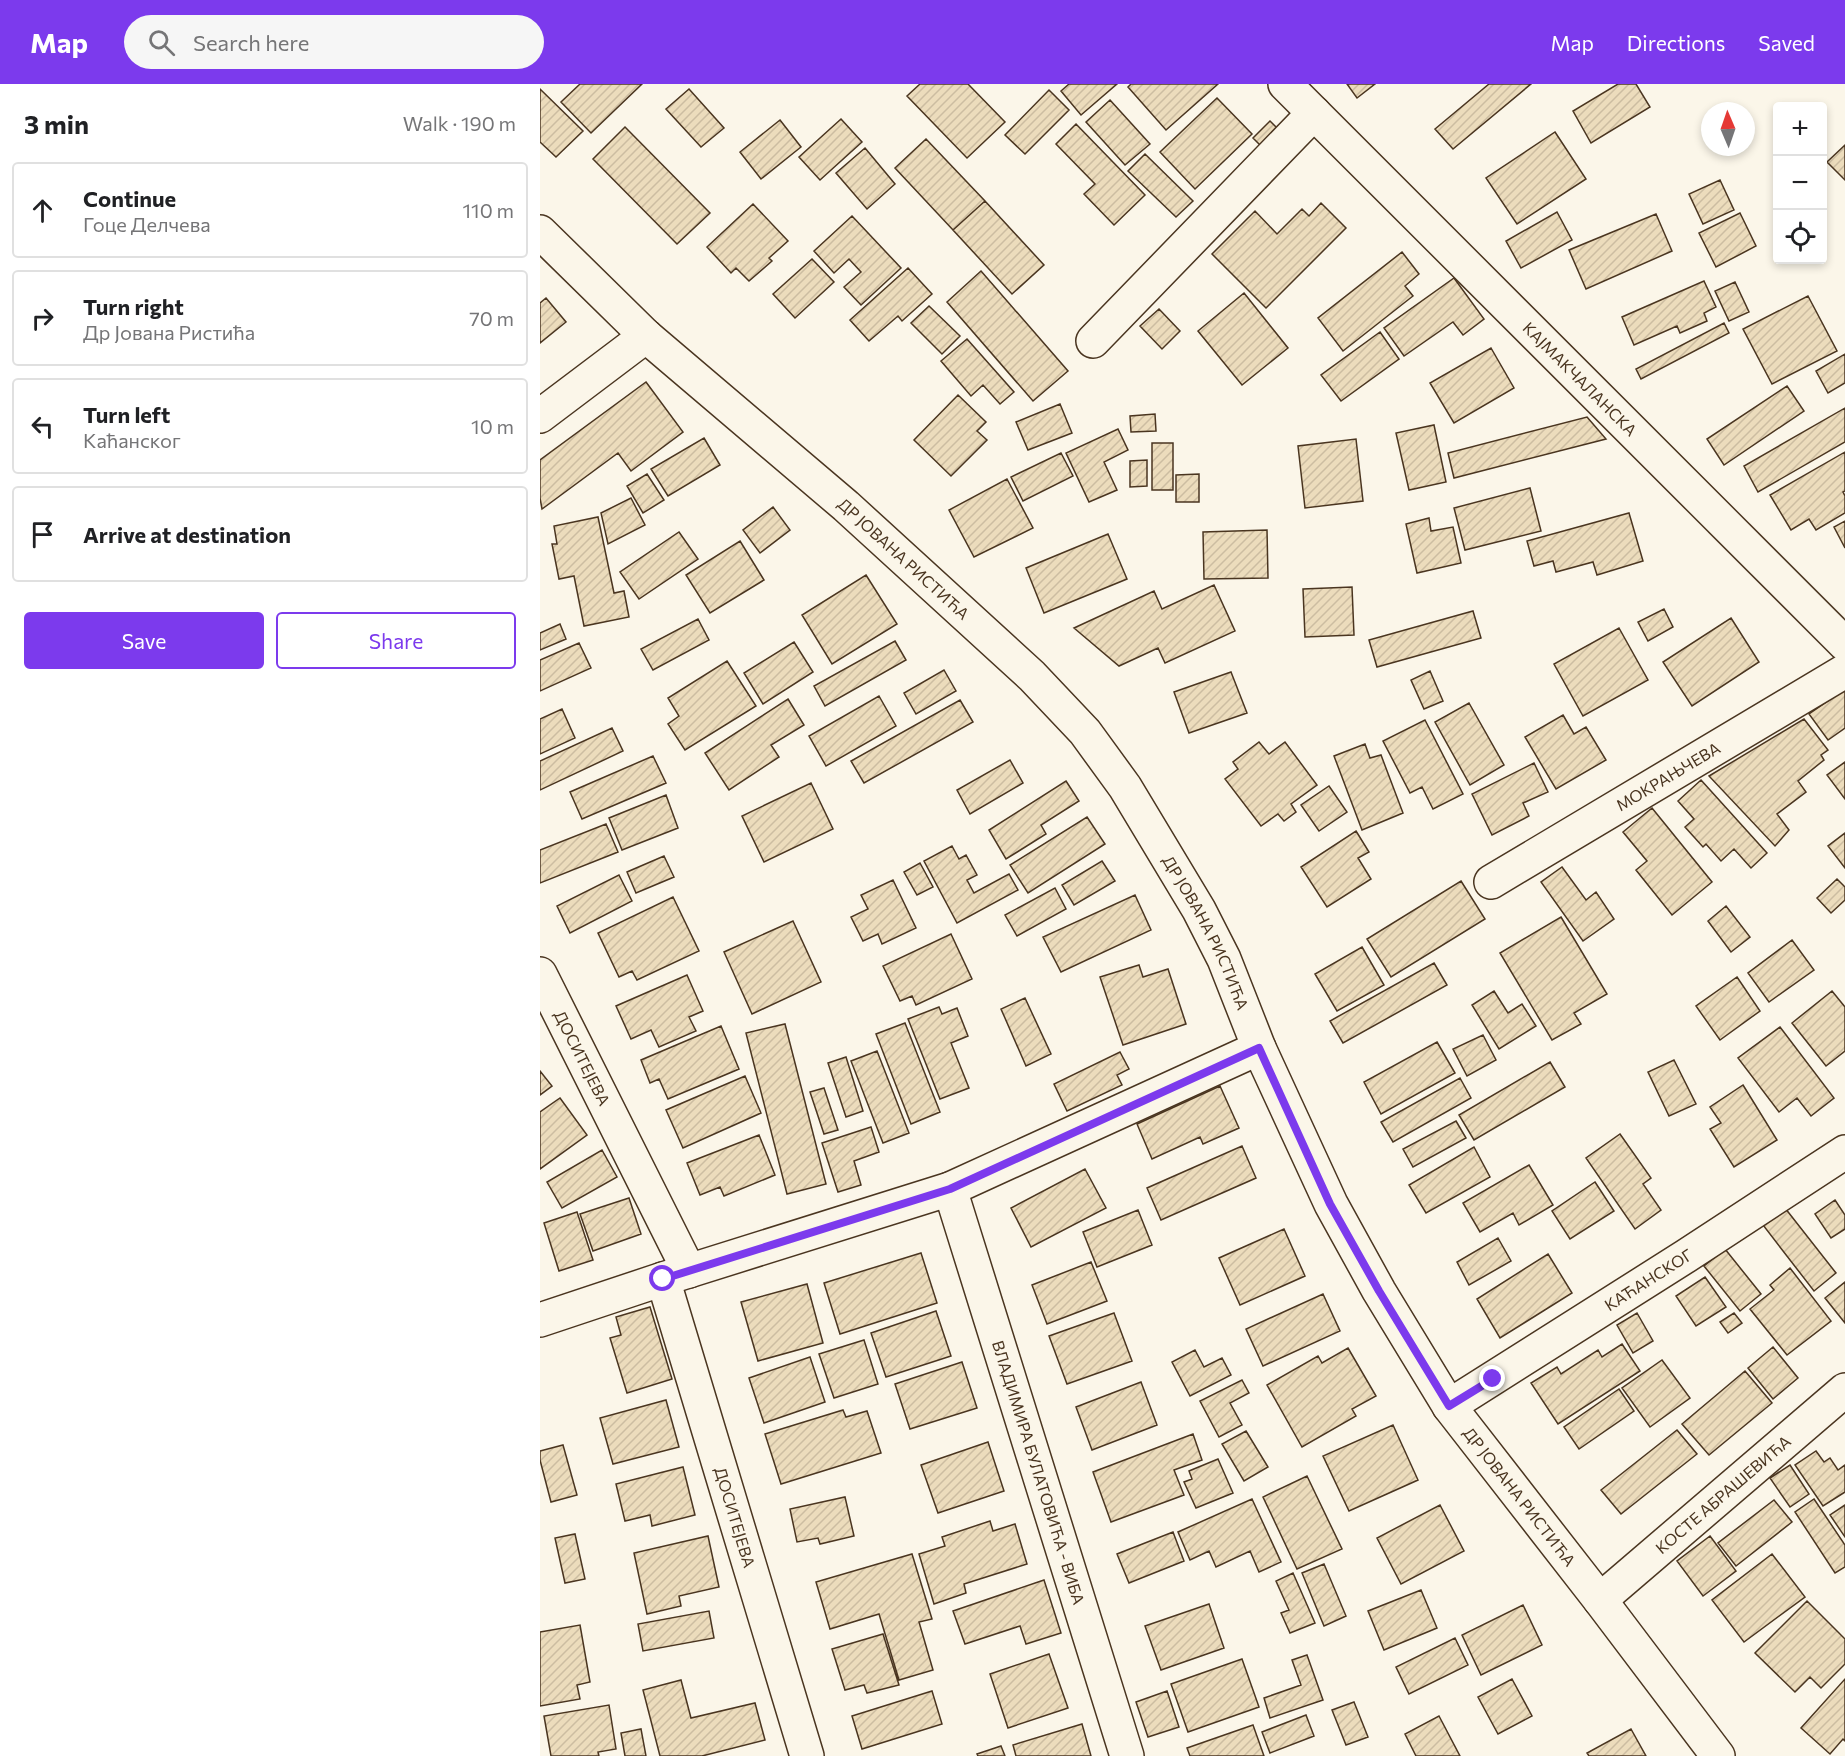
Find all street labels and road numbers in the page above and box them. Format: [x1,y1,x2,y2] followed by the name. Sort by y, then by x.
[1519,318,1641,439] street label: КАЈМАКЧАЛАНСКА
[835,494,973,623] street label: ДР ЈОВАНА РИСТИЋА
[1612,738,1723,814] street label: МОКРАЊЧЕВА
[1159,852,1253,1012] street label: ДР ЈОВАНА РИСТИЋА
[551,1007,614,1109] street label: ДОСИТЕЈЕВА
[1601,1245,1696,1314] street label: КАЋАНСКОГ
[989,1338,1089,1607] street label: ВЛАДИМИРА БУЛАТОВИЋА - ВИБА
[1460,1423,1580,1570] street label: ДР ЈОВАНА РИСТИЋА
[1651,1431,1794,1557] street label: КОСТЕ АБРАШЕВИЋА
[711,1465,760,1570] street label: ДОСИТЕЈЕВА

